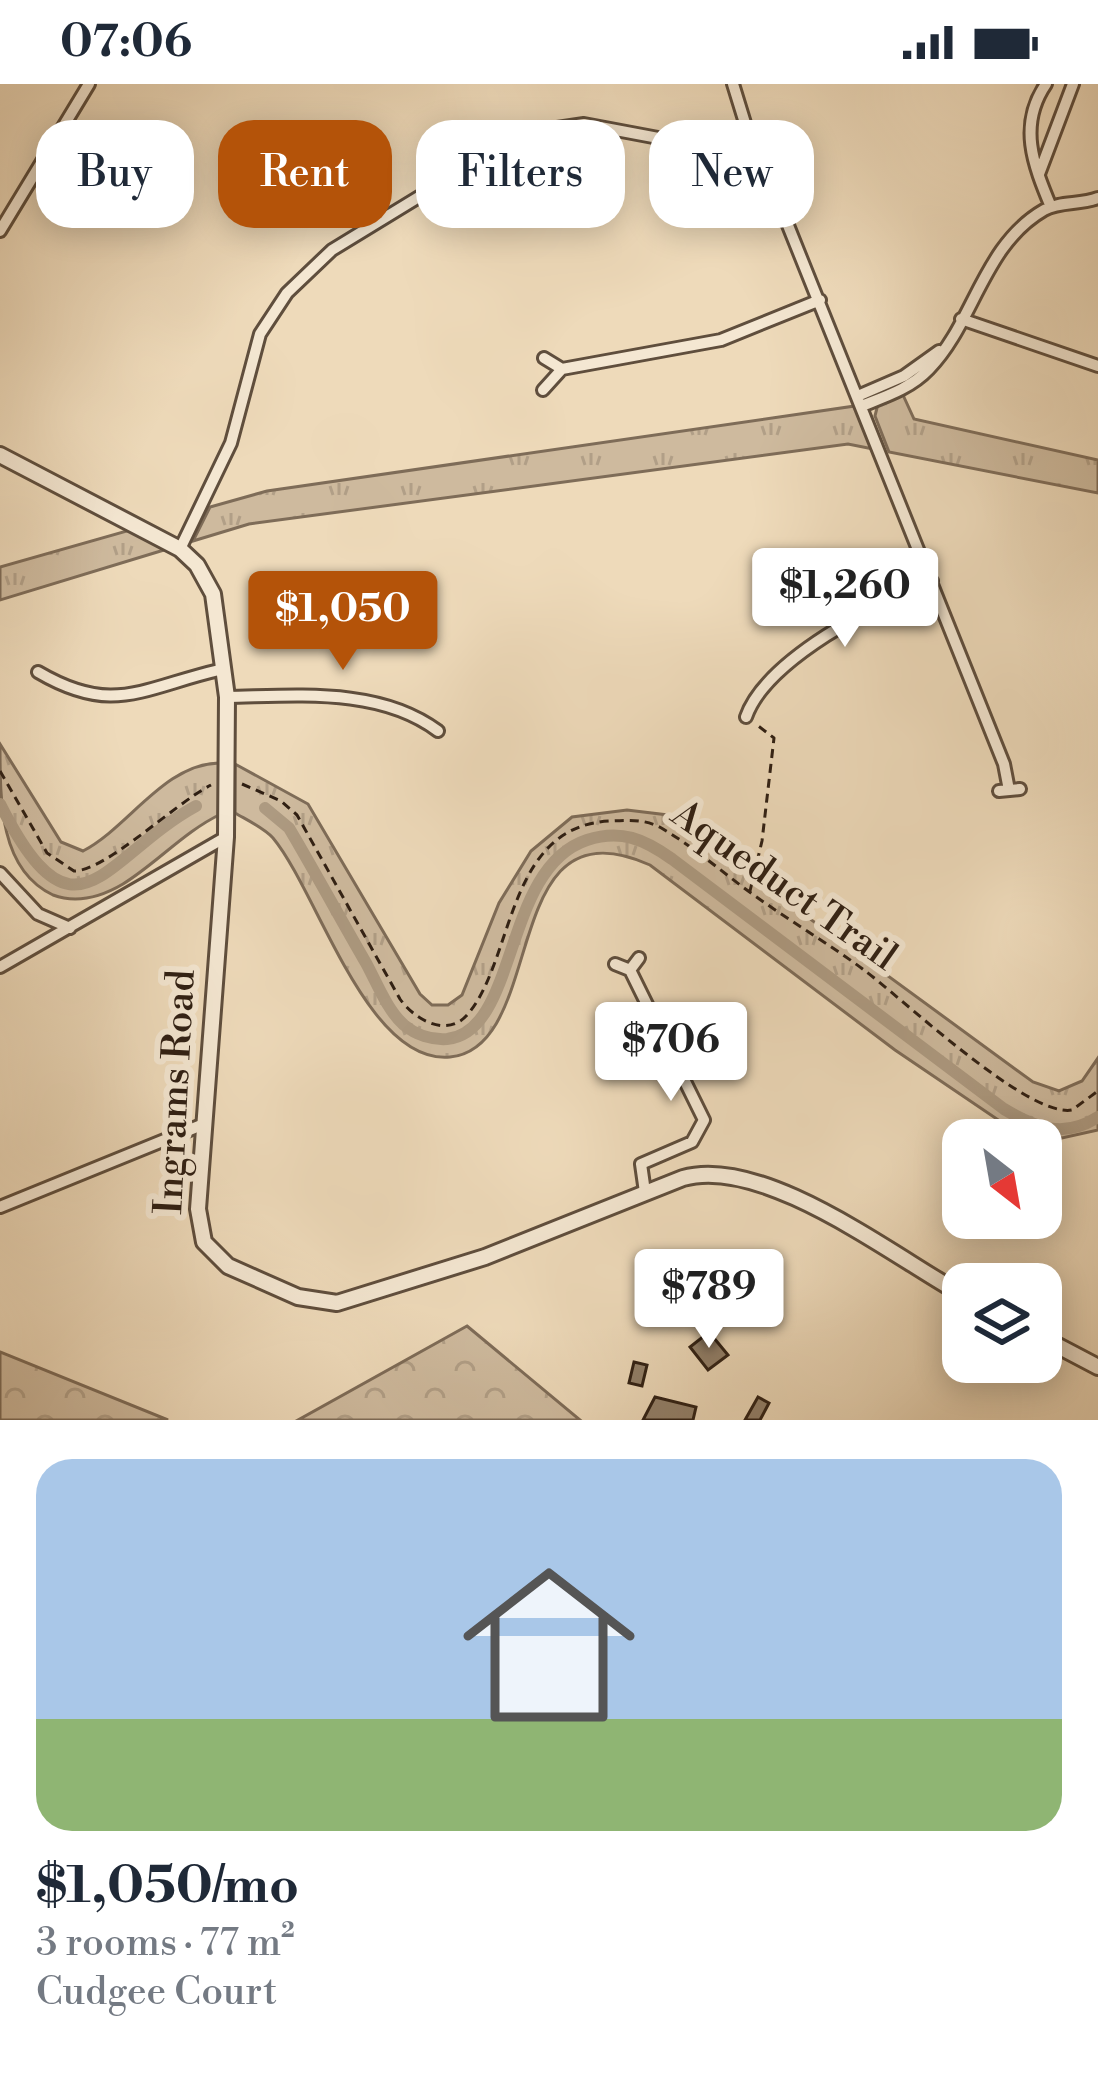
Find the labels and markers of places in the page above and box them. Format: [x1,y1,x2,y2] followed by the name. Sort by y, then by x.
[747,548,943,650] pin: $1,260
[245,571,441,673] pin: $1,050
[600,1002,742,1104] pin: $706
[638,1249,780,1351] pin: $789

